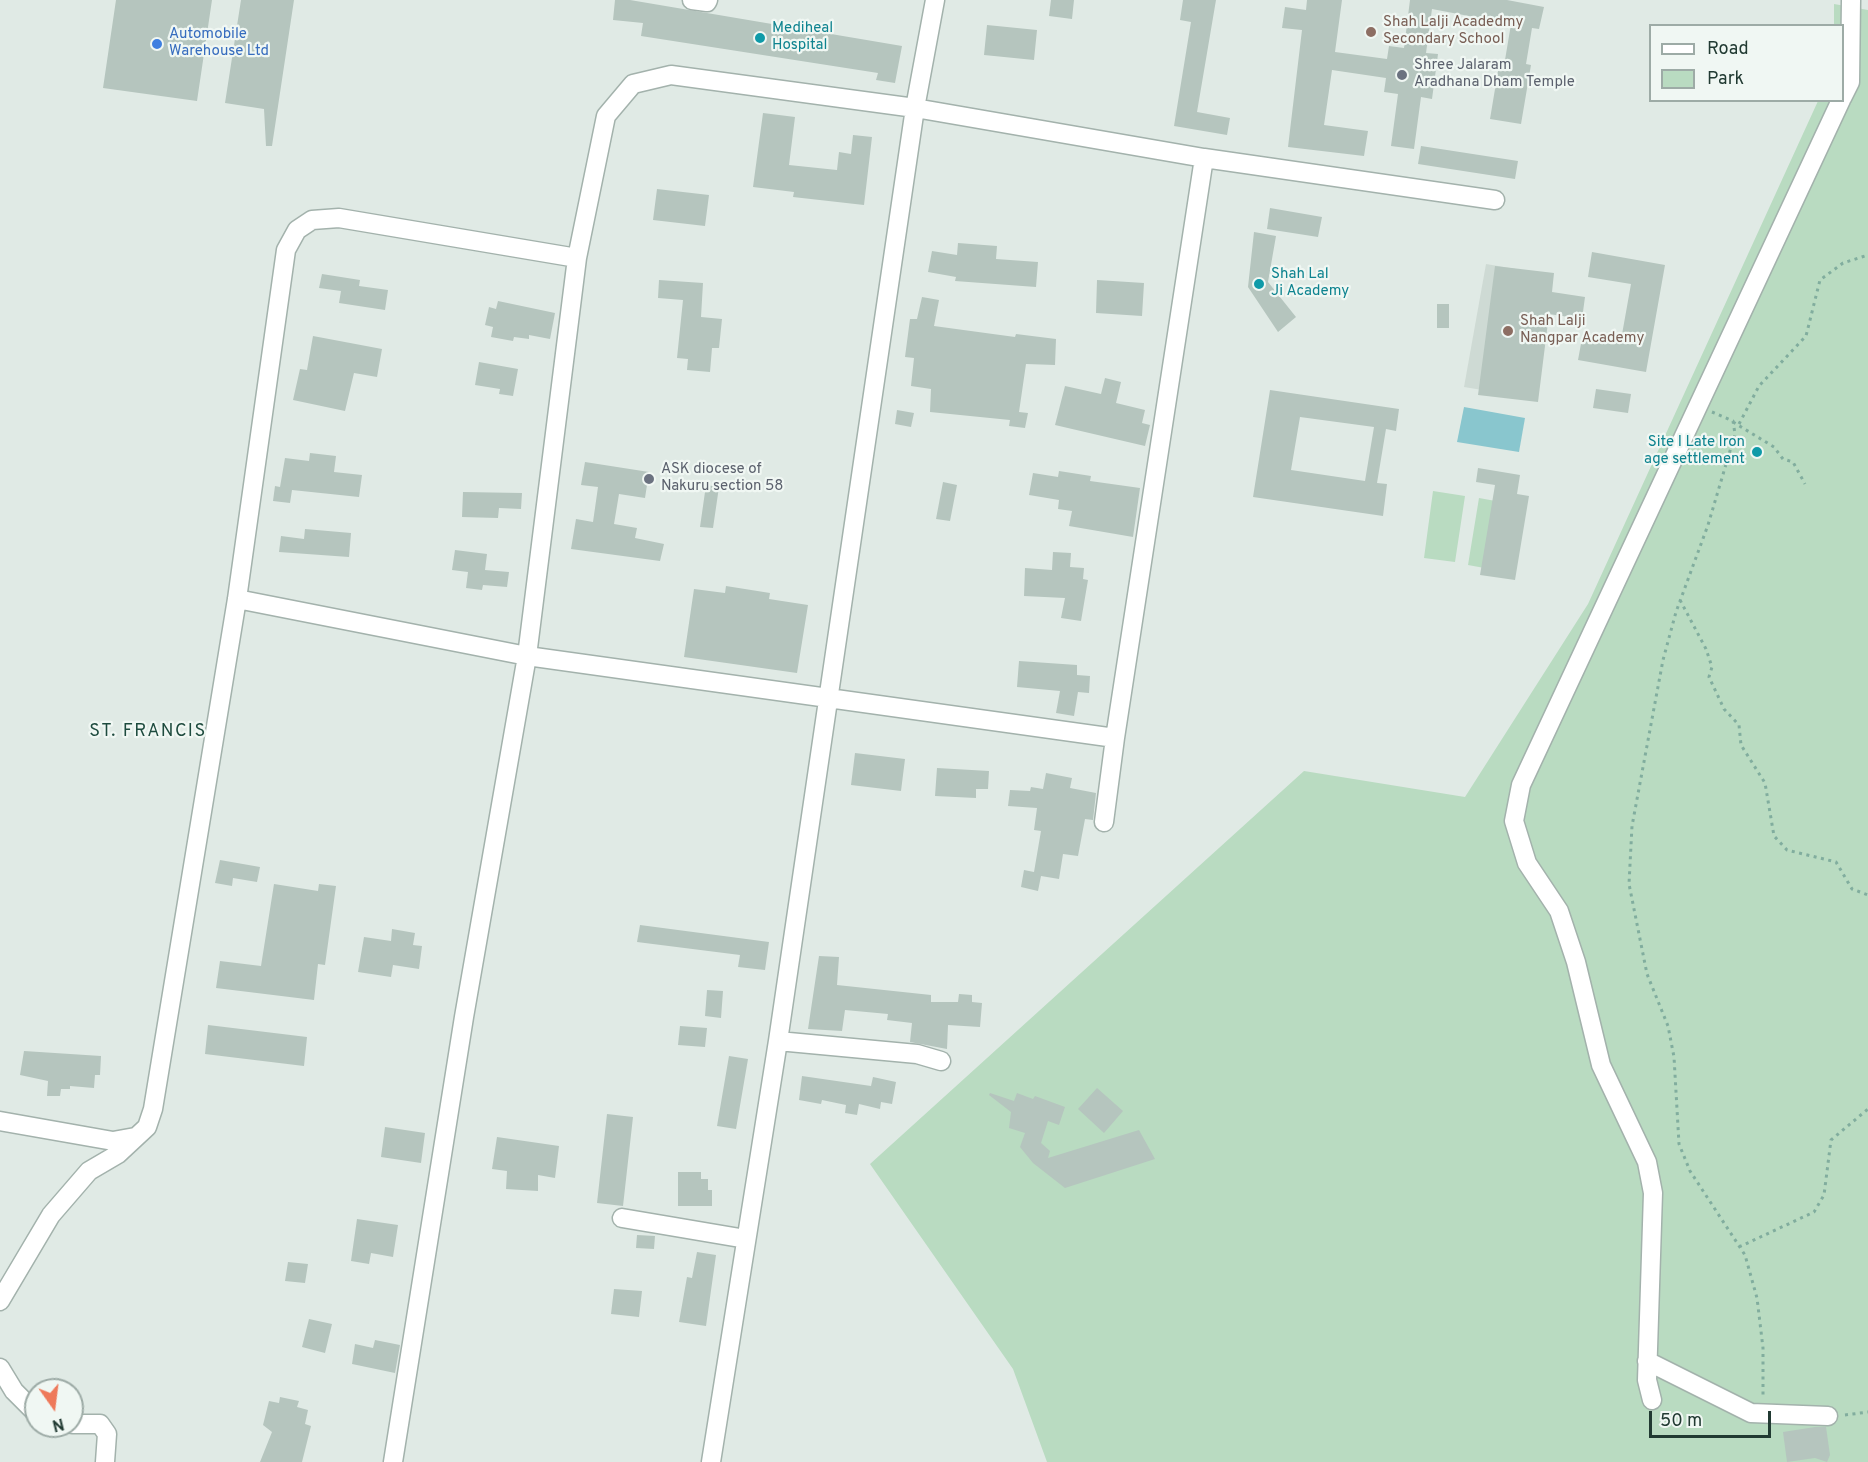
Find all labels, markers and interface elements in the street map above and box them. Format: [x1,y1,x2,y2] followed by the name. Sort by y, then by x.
[1383,14,1523,49] place label: Shah Lalji Acadedmy Secondary School
[772,20,833,55] place label: Mediheal Hospital
[1649,24,1844,102] legend
[1364,25,1378,39] marker: Shah Lalji Acadedmy Secondary School
[169,26,269,61] place label: Automobile Warehouse Ltd
[753,31,767,45] marker: Mediheal Hospital
[150,37,164,51] marker: Automobile Warehouse Ltd
[1707,38,1749,61] text: Road
[1414,57,1575,92] place label: Shree Jalaram Aradhana Dham Temple
[1395,68,1409,82] marker: Shree Jalaram Aradhana Dham Temple
[1707,68,1744,91] text: Park
[1271,266,1349,301] place label: Shah Lal Ji Academy
[1252,277,1266,291] marker: Shah Lal Ji Academy
[1520,313,1644,348] place label: Shah Lalji Nangpar Academy
[1501,324,1515,338] marker: Shah Lalji Nangpar Academy
[1644,434,1745,469] place label: Site I Late Iron age settlement
[1750,445,1764,459] marker: Site I Late Iron age settlement
[661,461,784,496] place label: ASK diocese of Nakuru section 58
[642,472,656,486] marker: ASK diocese of Nakuru section 58
[89,721,207,743] district label: ST. FRANCIS
[24,1378,84,1438] north arrow
[1652,1399,1774,1437] scale bar
[1660,1410,1702,1433] text: 50 m
[50,1412,66,1435] text: N

